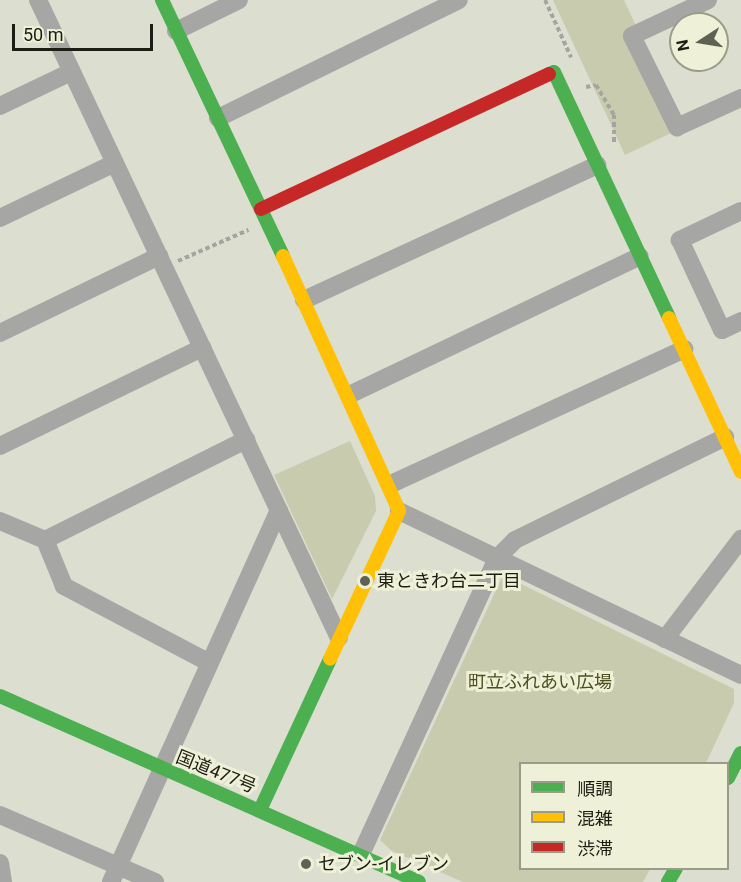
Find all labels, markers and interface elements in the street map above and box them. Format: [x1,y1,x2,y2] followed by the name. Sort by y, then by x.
[15,12,156,50] scale bar
[669,12,729,72] north arrow
[23,24,63,45] text: 50 m
[672,38,693,53] text: N
[377,570,521,592] place label: 東ときわ台二丁目
[358,574,372,588] marker: 東ときわ台二丁目
[468,671,612,693] park label: 町立ふれあい広場
[173,746,259,798] street label: 国道477号
[519,762,729,870] legend
[577,778,613,799] text: 順調
[577,808,613,829] text: 混雑
[577,838,613,859] text: 渋滞
[318,853,449,875] place label: セブン-イレブン
[299,857,313,871] marker: セブン-イレブン

